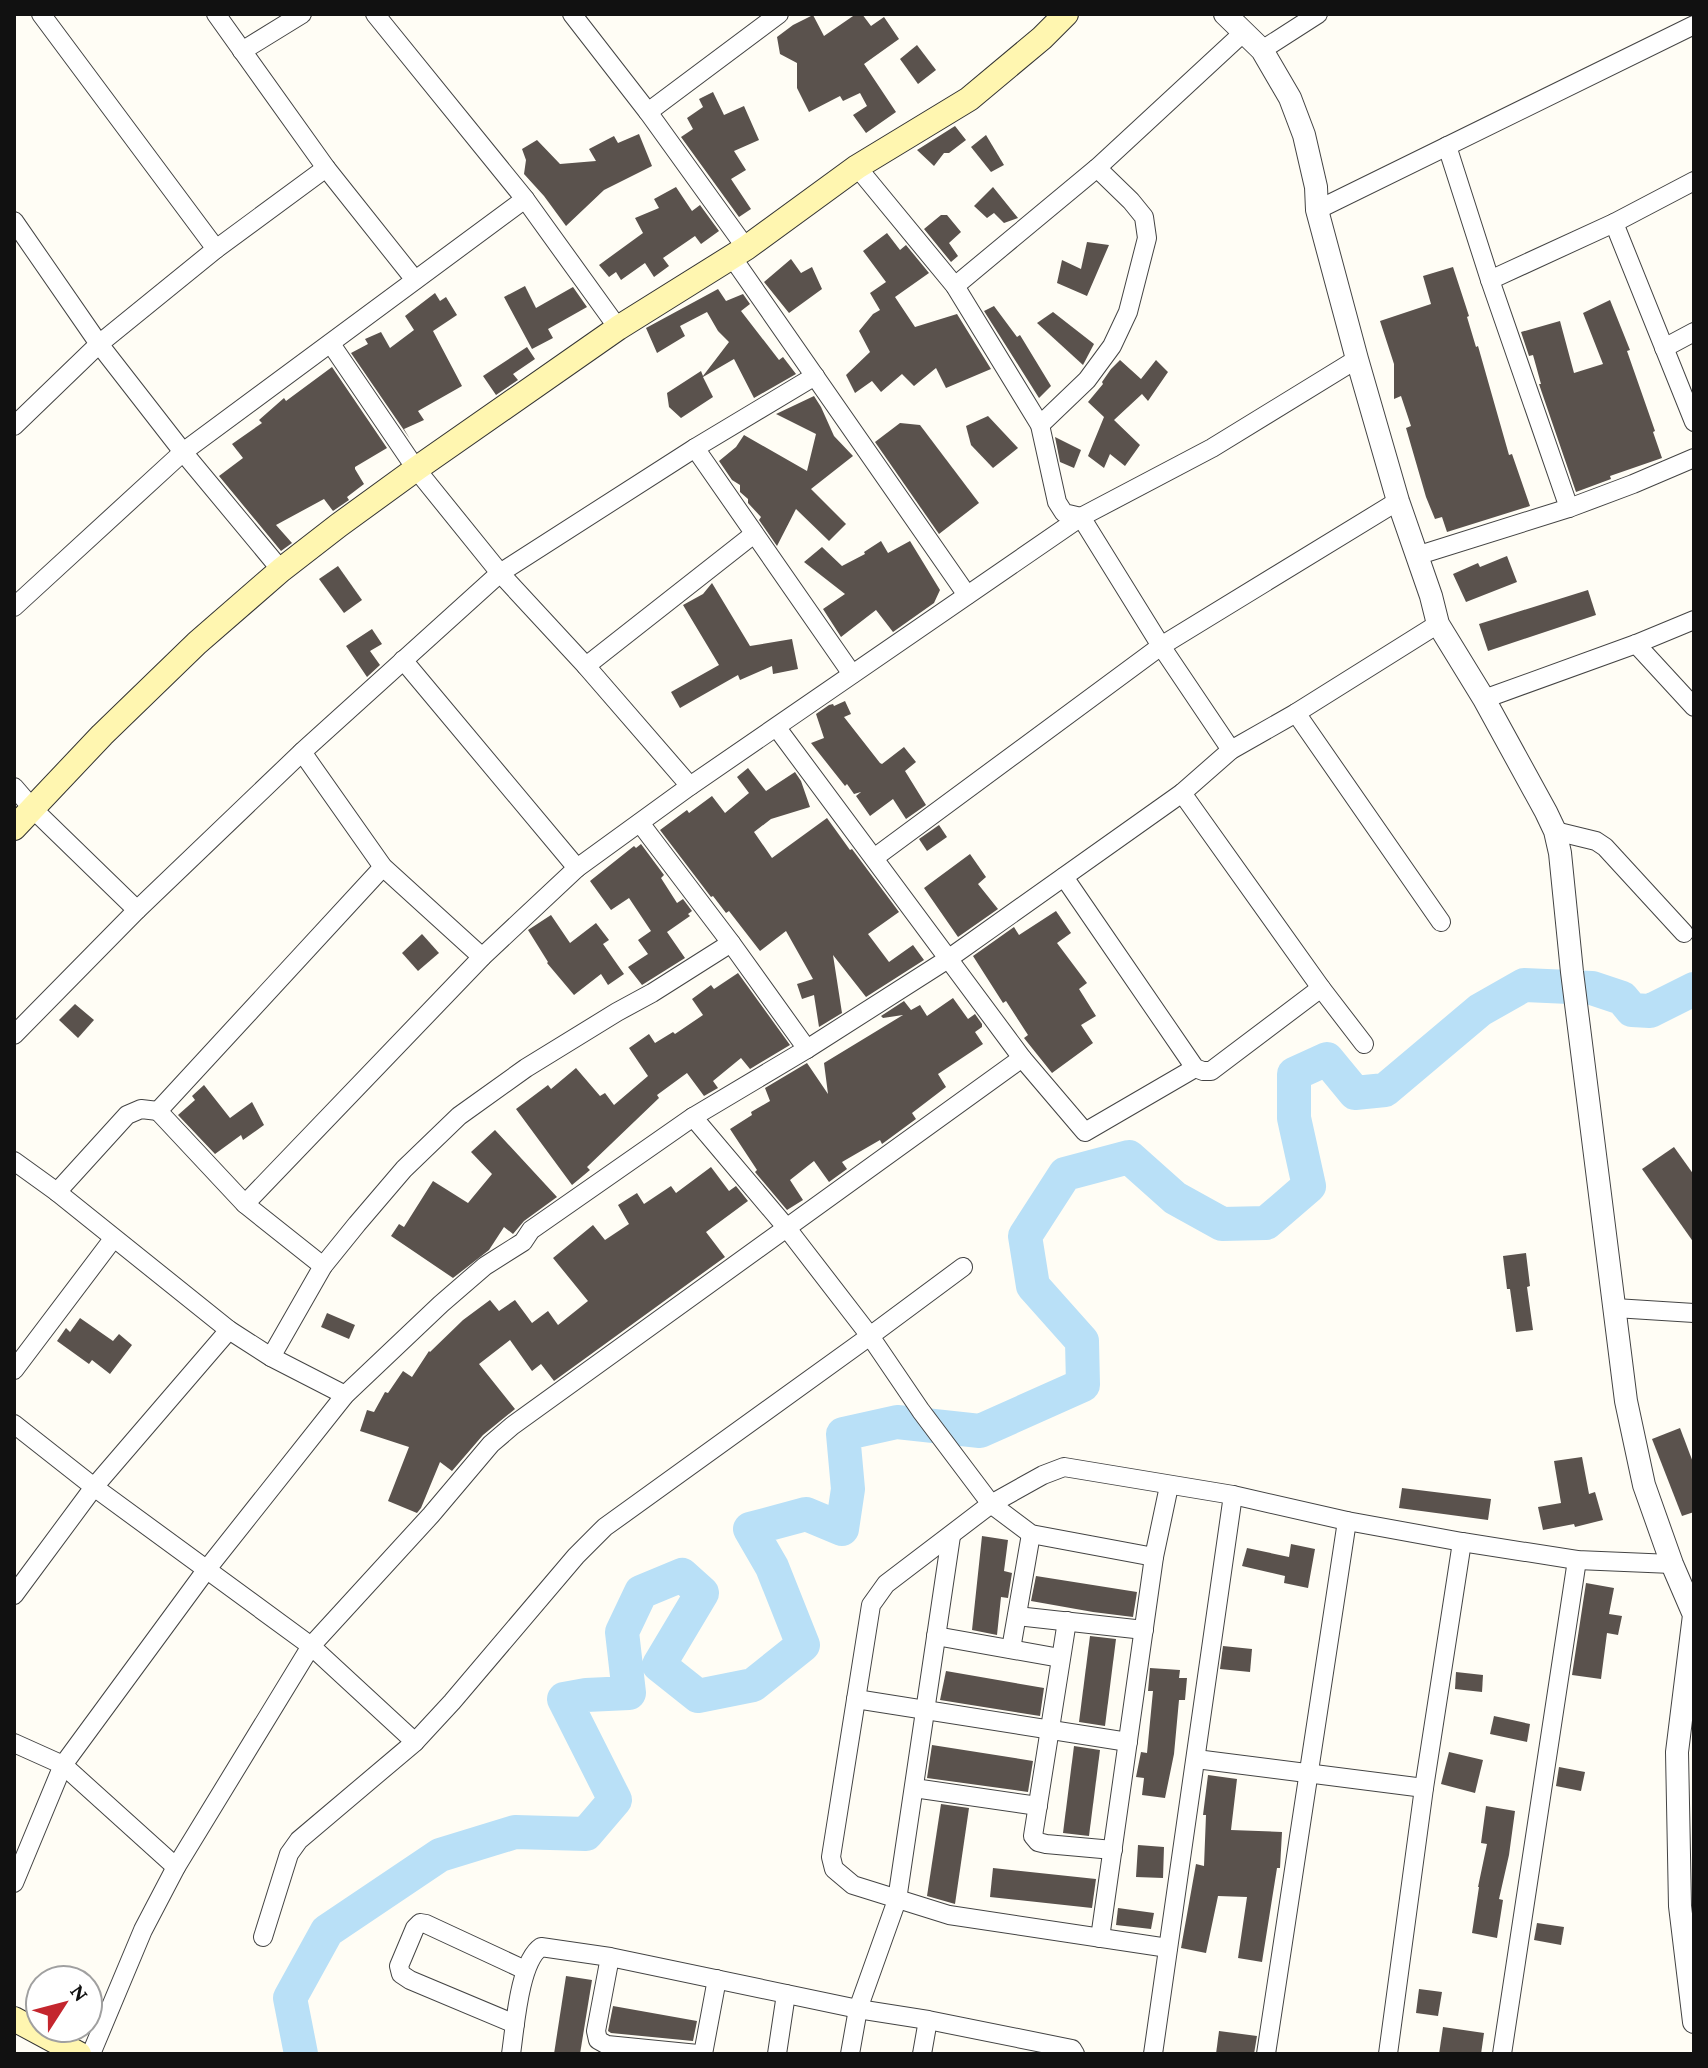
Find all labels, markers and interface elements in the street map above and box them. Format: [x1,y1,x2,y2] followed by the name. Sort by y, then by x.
[24,1964,104,2044] north arrow
[65,1979,94,2006] text: N

